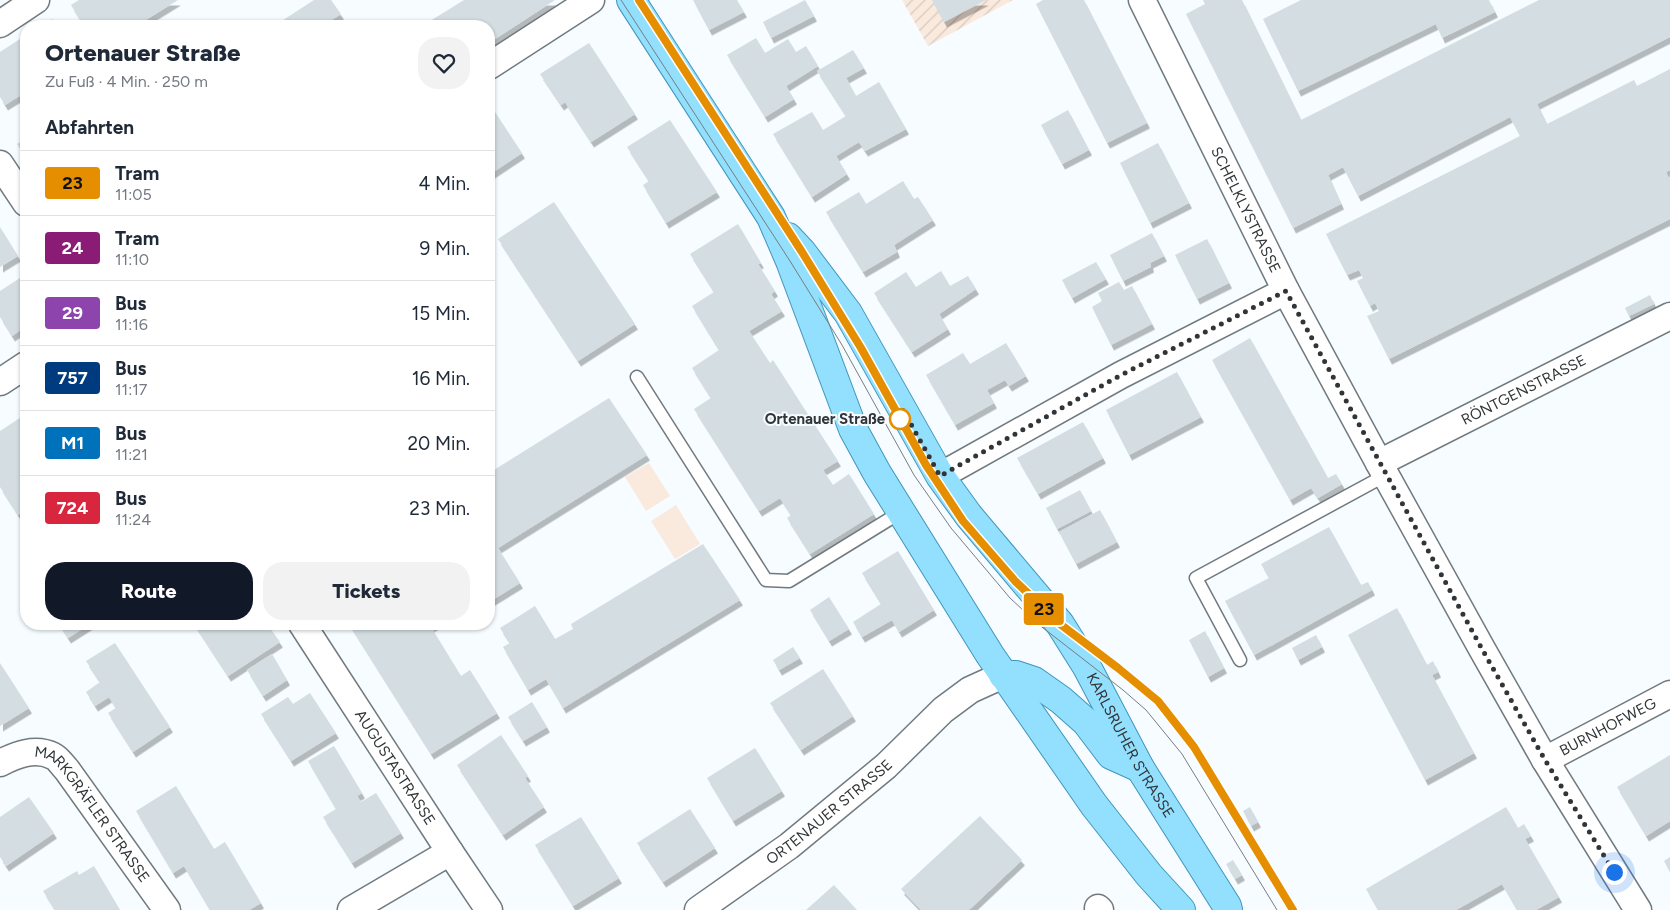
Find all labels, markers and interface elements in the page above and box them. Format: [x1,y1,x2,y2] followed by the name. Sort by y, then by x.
[418,37,470,89] button: heart
[45,38,240,67] text: Ortenauer Straße
[45,72,208,91] text: Zu Fuß · 4 Min. · 250 m
[45,116,134,139] text: Abfahrten
[1207,144,1285,276] street label: SCHELKLYSTRASSE
[115,162,159,185] text: Tram
[62,172,83,194] text: 23
[418,172,470,195] text: 4 Min.
[115,185,152,204] text: 11:05
[115,227,159,250] text: Tram
[62,237,83,259] text: 24
[420,237,470,260] text: 9 Min.
[115,250,149,269] text: 11:10
[115,292,146,315] text: Bus
[62,302,83,324] text: 29
[411,302,470,325] text: 15 Min.
[115,315,148,334] text: 11:16
[1458,351,1589,429] street label: RÖNTGENSTRASSE
[115,357,146,380] text: Bus
[57,367,88,389] text: 757
[412,367,470,390] text: 16 Min.
[115,380,147,399] text: 11:17
[889,408,911,430] marker: Ortenauer Straße
[765,410,886,428] place label: Ortenauer Straße
[115,422,146,445] text: Bus
[61,432,84,454] text: M1
[407,432,470,455] text: 20 Min.
[115,445,148,464] text: 11:21
[115,487,146,510] text: Bus
[57,497,88,519] text: 724
[409,497,470,520] text: 23 Min.
[115,510,151,529] text: 11:24
[45,562,253,620] button: Route
[263,562,470,620] button: Tickets
[1022,593,1066,625] line badge: 23
[1034,598,1054,620] text: 23
[1083,670,1178,821] street label: KARLSRUHER STRASSE
[1556,694,1659,760] street label: BURNHOFWEG
[351,706,439,828] street label: AUGUSTASTRASSE
[34,743,153,886] street label: MARKGRÄFLER STRASSE
[763,756,896,868] street label: ORTENAUER STRASSE
[1602,860,1627,885] your location

